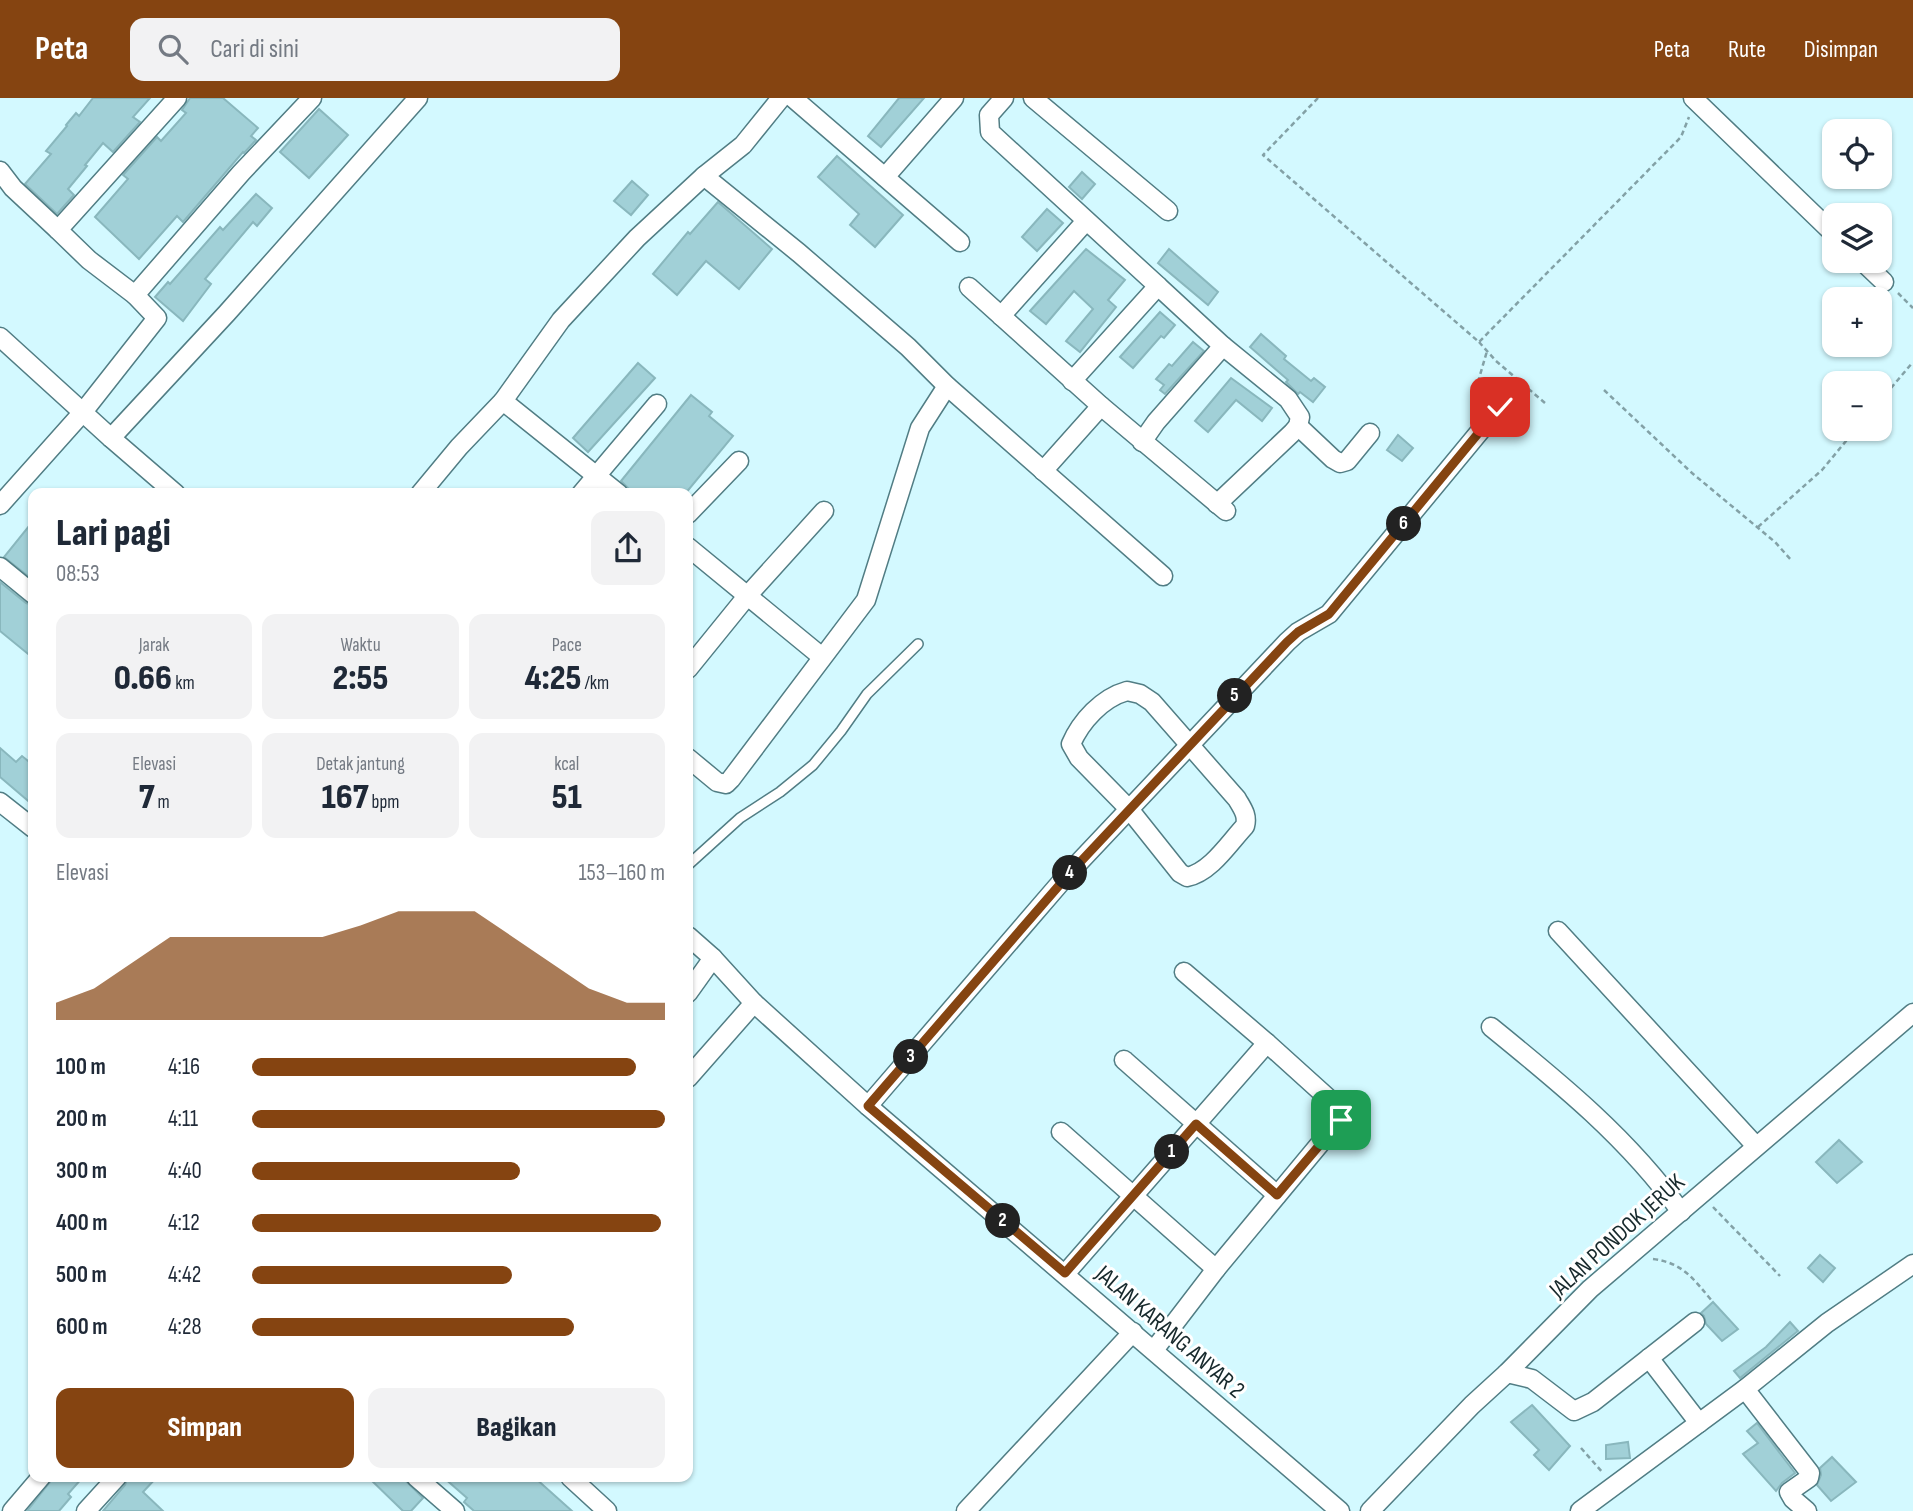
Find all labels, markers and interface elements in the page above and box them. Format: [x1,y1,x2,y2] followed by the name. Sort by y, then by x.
[130,18,620,81] search box
[35,29,88,69] text: Peta
[154,30,192,68] icon: search
[210,34,299,65] text: Cari di sini
[1654,35,1690,64] text: Peta
[1728,35,1766,64] text: Rute
[1804,35,1878,64] text: Disimpan
[1822,119,1892,441] map controls
[1822,119,1892,189] button: locate
[1822,203,1892,273] button: layers
[1822,287,1892,357] button: +
[1822,371,1892,441] button: −
[1470,377,1530,437] pin
[1481,388,1519,426] icon: check
[1386,506,1422,542] pin: 6
[56,511,171,556] text: Lari pagi
[591,511,665,585] button: share
[1399,512,1408,535] text: 6
[56,560,100,588] text: 08:53
[139,634,170,657] text: Jarak
[340,634,381,657] text: Waktu
[552,634,582,657] text: Pace
[114,657,172,700] text: 0.66
[333,657,388,700] text: 2:55
[524,657,581,700] text: 4:25
[172,672,195,695] text: km
[581,672,609,695] text: /km
[1218,678,1252,714] pin: 5
[1230,684,1239,707] text: 5
[132,753,176,776] text: Elevasi
[316,753,405,776] text: Detak jantung
[554,753,579,776] text: kcal
[139,776,154,819] text: 7
[321,776,369,819] text: 167
[552,776,582,819] text: 51
[154,791,170,814] text: m
[369,791,400,814] text: bpm
[1052,856,1088,890] pin: 4
[56,859,109,887] text: Elevasi
[578,859,665,887] text: 153–160 m
[1065,861,1074,884] text: 4
[894,1040,928,1074] pin: 3
[906,1045,915,1068] text: 3
[56,1053,106,1081] text: 100 m
[168,1053,200,1081] text: 4:16
[1311,1090,1371,1150] pin
[1322,1101,1360,1139] icon: arrive
[56,1105,107,1133] text: 200 m
[168,1105,198,1133] text: 4:11
[1154,1134,1190,1170] pin: 1
[1168,1140,1175,1163] text: 1
[56,1157,107,1185] text: 300 m
[168,1157,202,1185] text: 4:40
[1543,1168,1691,1305] street label: JALAN PONDOK JERUK
[986,1204,1020,1238] pin: 2
[56,1209,107,1237] text: 400 m
[168,1209,200,1237] text: 4:12
[998,1209,1007,1232] text: 2
[1089,1259,1250,1404] street label: JALAN KARANG ANYAR 2
[56,1261,107,1289] text: 500 m
[168,1261,201,1289] text: 4:42
[56,1313,108,1341] text: 600 m
[168,1313,202,1341] text: 4:28
[56,1388,354,1468] button: Simpan
[368,1388,665,1468] button: Bagikan

